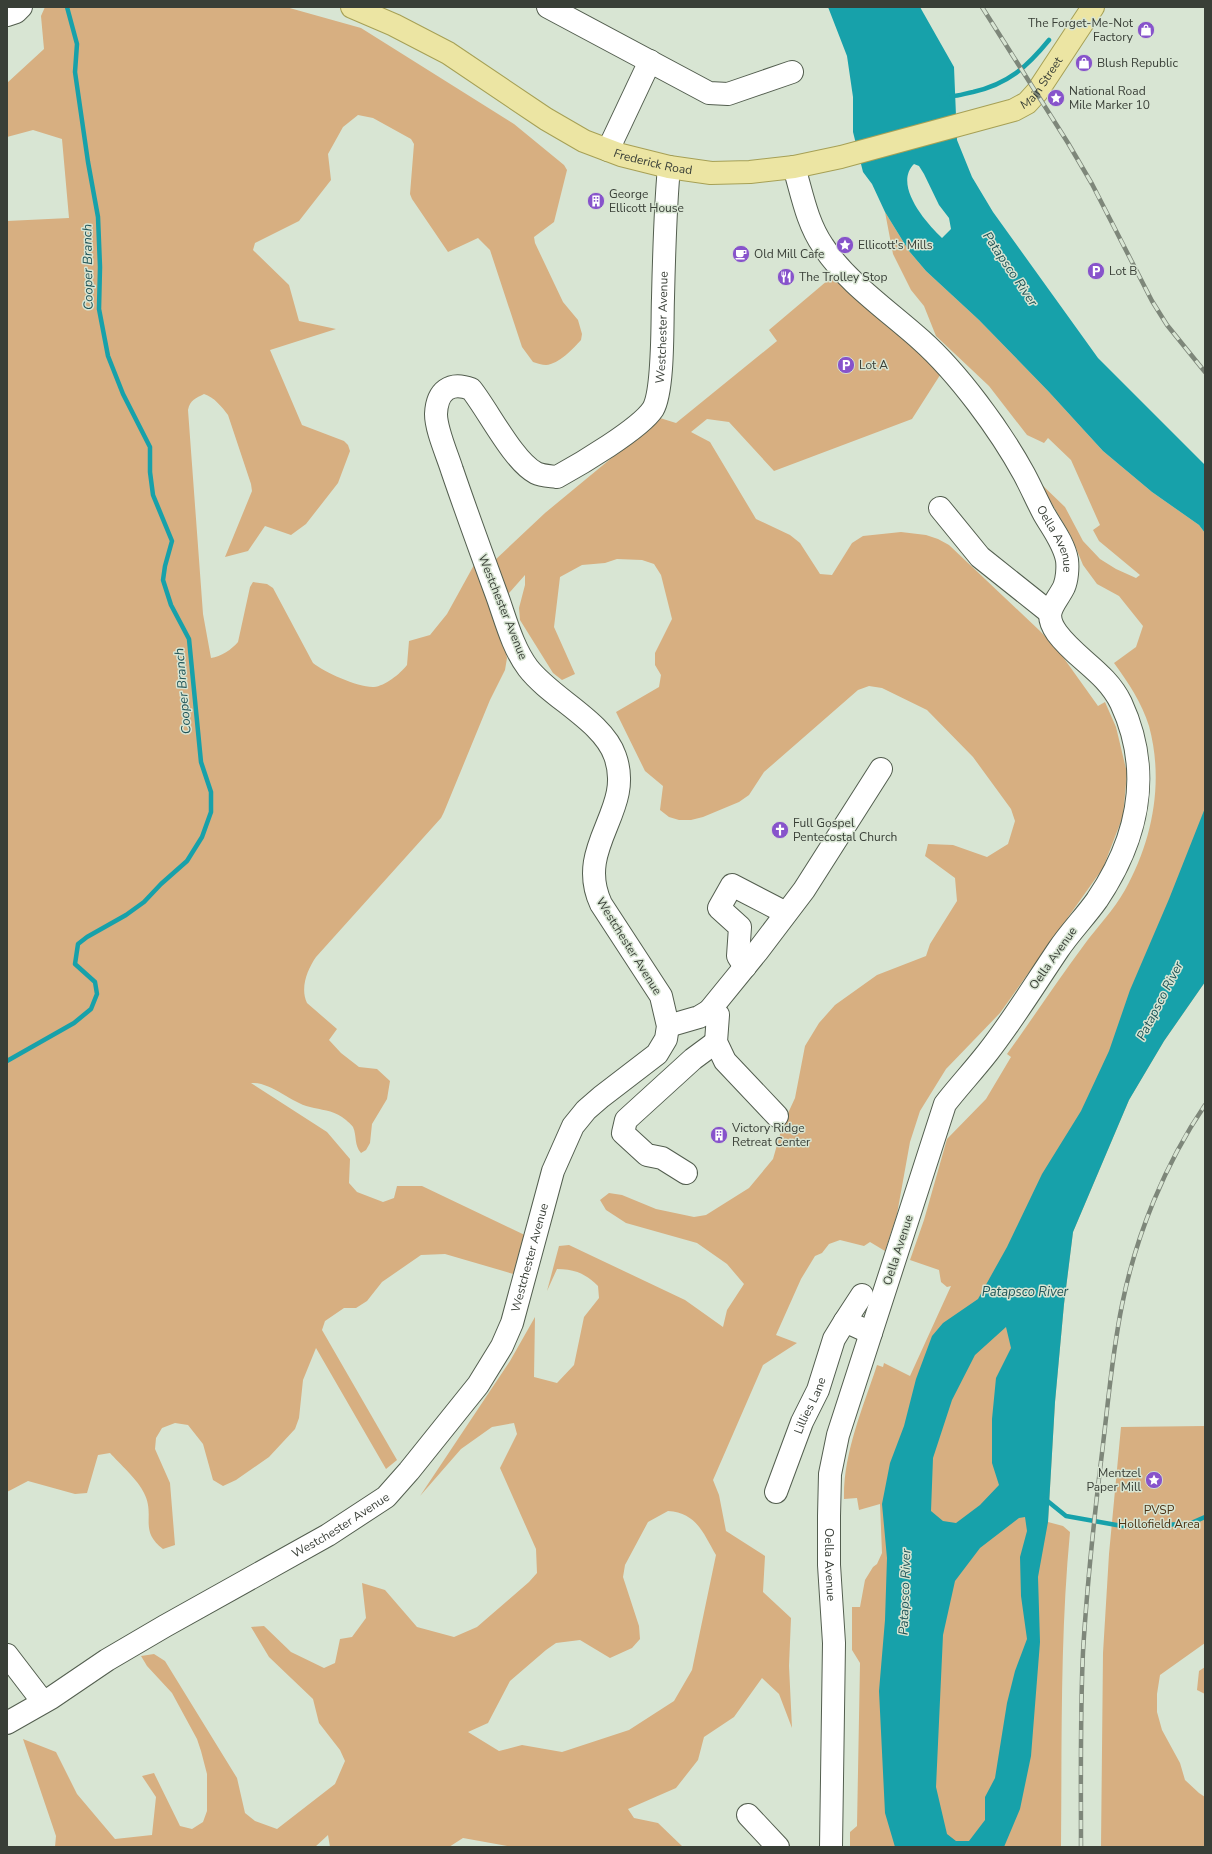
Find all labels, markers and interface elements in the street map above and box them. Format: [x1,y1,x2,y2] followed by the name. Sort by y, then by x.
[1028,15,1134,45] place label: The Forget-Me-Not Factory
[1136,20,1156,40] shop icon: The Forget-Me-Not Factory
[1017,53,1067,113] street label: Main Street
[1074,53,1094,73] shop icon: Blush Republic
[1097,55,1178,71] place label: Blush Republic
[1069,83,1150,113] place label: National Road Mile Marker 10
[1046,88,1066,108] place icon: National Road Mile Marker 10
[611,145,693,178] street label: Frederick Road
[609,186,684,216] place label: George Ellicott House
[586,191,606,211] building icon: George Ellicott House
[78,224,98,310] water label: Cooper Branch
[978,228,1042,310] water label: Patapsco River
[835,235,855,255] place icon: Ellicott's Mills
[858,237,933,253] place label: Ellicott's Mills
[731,244,751,264] cafe icon: Old Mill Cafe
[754,246,824,262] place label: Old Mill Cafe
[1086,261,1106,281] parking icon: Lot B
[1109,263,1137,279] place label: Lot B
[776,267,796,287] restaurant icon: The Trolley Stop
[799,269,887,285] place label: The Trolley Stop
[652,271,672,384] street label: Westchester Avenue
[836,355,856,375] parking icon: Lot A
[859,357,888,373] place label: Lot A
[1033,503,1075,573] street label: Oella Avenue
[475,552,531,662] street label: Westchester Avenue
[170,647,196,735] water label: Cooper Branch
[793,815,897,845] place label: Full Gospel Pentecostal Church
[770,820,790,840] church icon: Full Gospel Pentecostal Church
[593,894,665,998] street label: Westchester Avenue
[1026,924,1080,992] street label: Oella Avenue
[1132,958,1188,1044] water label: Patapsco River
[731,1120,811,1150] place label: Victory Ridge Retreat Center
[709,1125,729,1145] building icon: Victory Ridge Retreat Center
[507,1202,552,1314] street label: Westchester Avenue
[879,1213,917,1287] street label: Oella Avenue
[982,1283,1069,1301] water label: Patapsco River
[790,1375,829,1436] street label: Lillies Lane
[1086,1465,1141,1495] place label: Mentzel Paper Mill
[1144,1470,1164,1490] place icon: Mentzel Paper Mill
[289,1489,392,1562] street label: Westchester Avenue
[1118,1502,1200,1532] park label: PVSP Hollofield Area
[821,1528,839,1602] street label: Oella Avenue
[894,1548,916,1635] water label: Patapsco River

